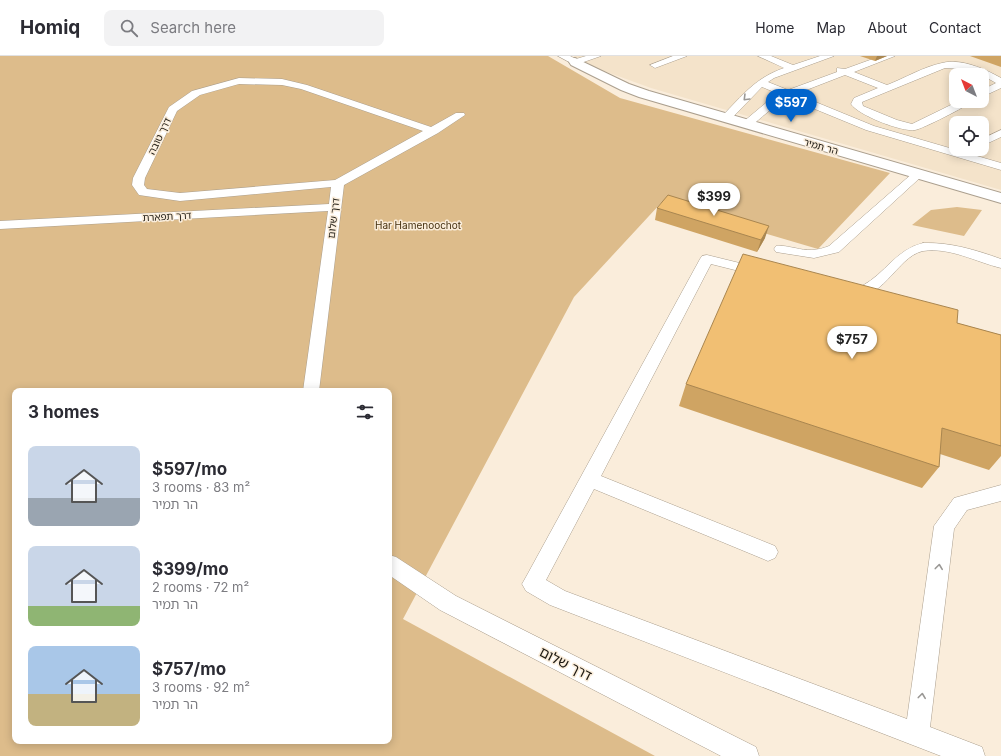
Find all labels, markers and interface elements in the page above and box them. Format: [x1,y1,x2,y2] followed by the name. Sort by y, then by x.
[104,10,384,46] search box
[20,16,80,39] text: Homiq
[118,17,140,39] icon: search
[150,18,236,37] text: Search here
[755,19,794,36] text: Home
[816,19,846,36] text: Map
[868,19,907,36] text: About
[929,19,981,36] text: Contact
[949,68,989,108] north arrow
[949,68,989,156] map controls
[767,89,815,123] pin: $597
[743,93,751,101] one-way arrow
[775,94,807,110] text: $597
[145,115,173,156] street label: דרך טובה
[949,116,989,156] button: locate
[802,135,840,157] street label: הר תמיר
[690,183,738,217] pin: $399
[697,188,731,204] text: $399
[325,197,342,239] street label: דרך שלום
[142,209,192,223] street label: דרך תפארת
[375,219,462,231] park label: Har Hamenoochot
[828,326,876,360] pin: $757
[836,331,868,347] text: $757
[354,401,376,423] icon: filters
[28,402,99,422] text: 3 homes
[152,459,227,479] text: $597/mo
[60,462,108,510] icon: home
[152,479,250,495] text: 3 rooms · 83 m²
[152,496,198,512] text: הר תמיר
[152,559,229,579] text: $399/mo
[60,562,108,610] icon: home
[934,564,943,570] one-way arrow
[152,579,249,595] text: 2 rooms · 72 m²
[152,596,198,612] text: הר תמיר
[537,642,596,684] street label: דרך שלום
[152,659,226,679] text: $757/mo
[60,662,108,710] icon: home
[152,679,250,695] text: 3 rooms · 92 m²
[917,693,926,699] one-way arrow
[152,696,198,712] text: הר תמיר

